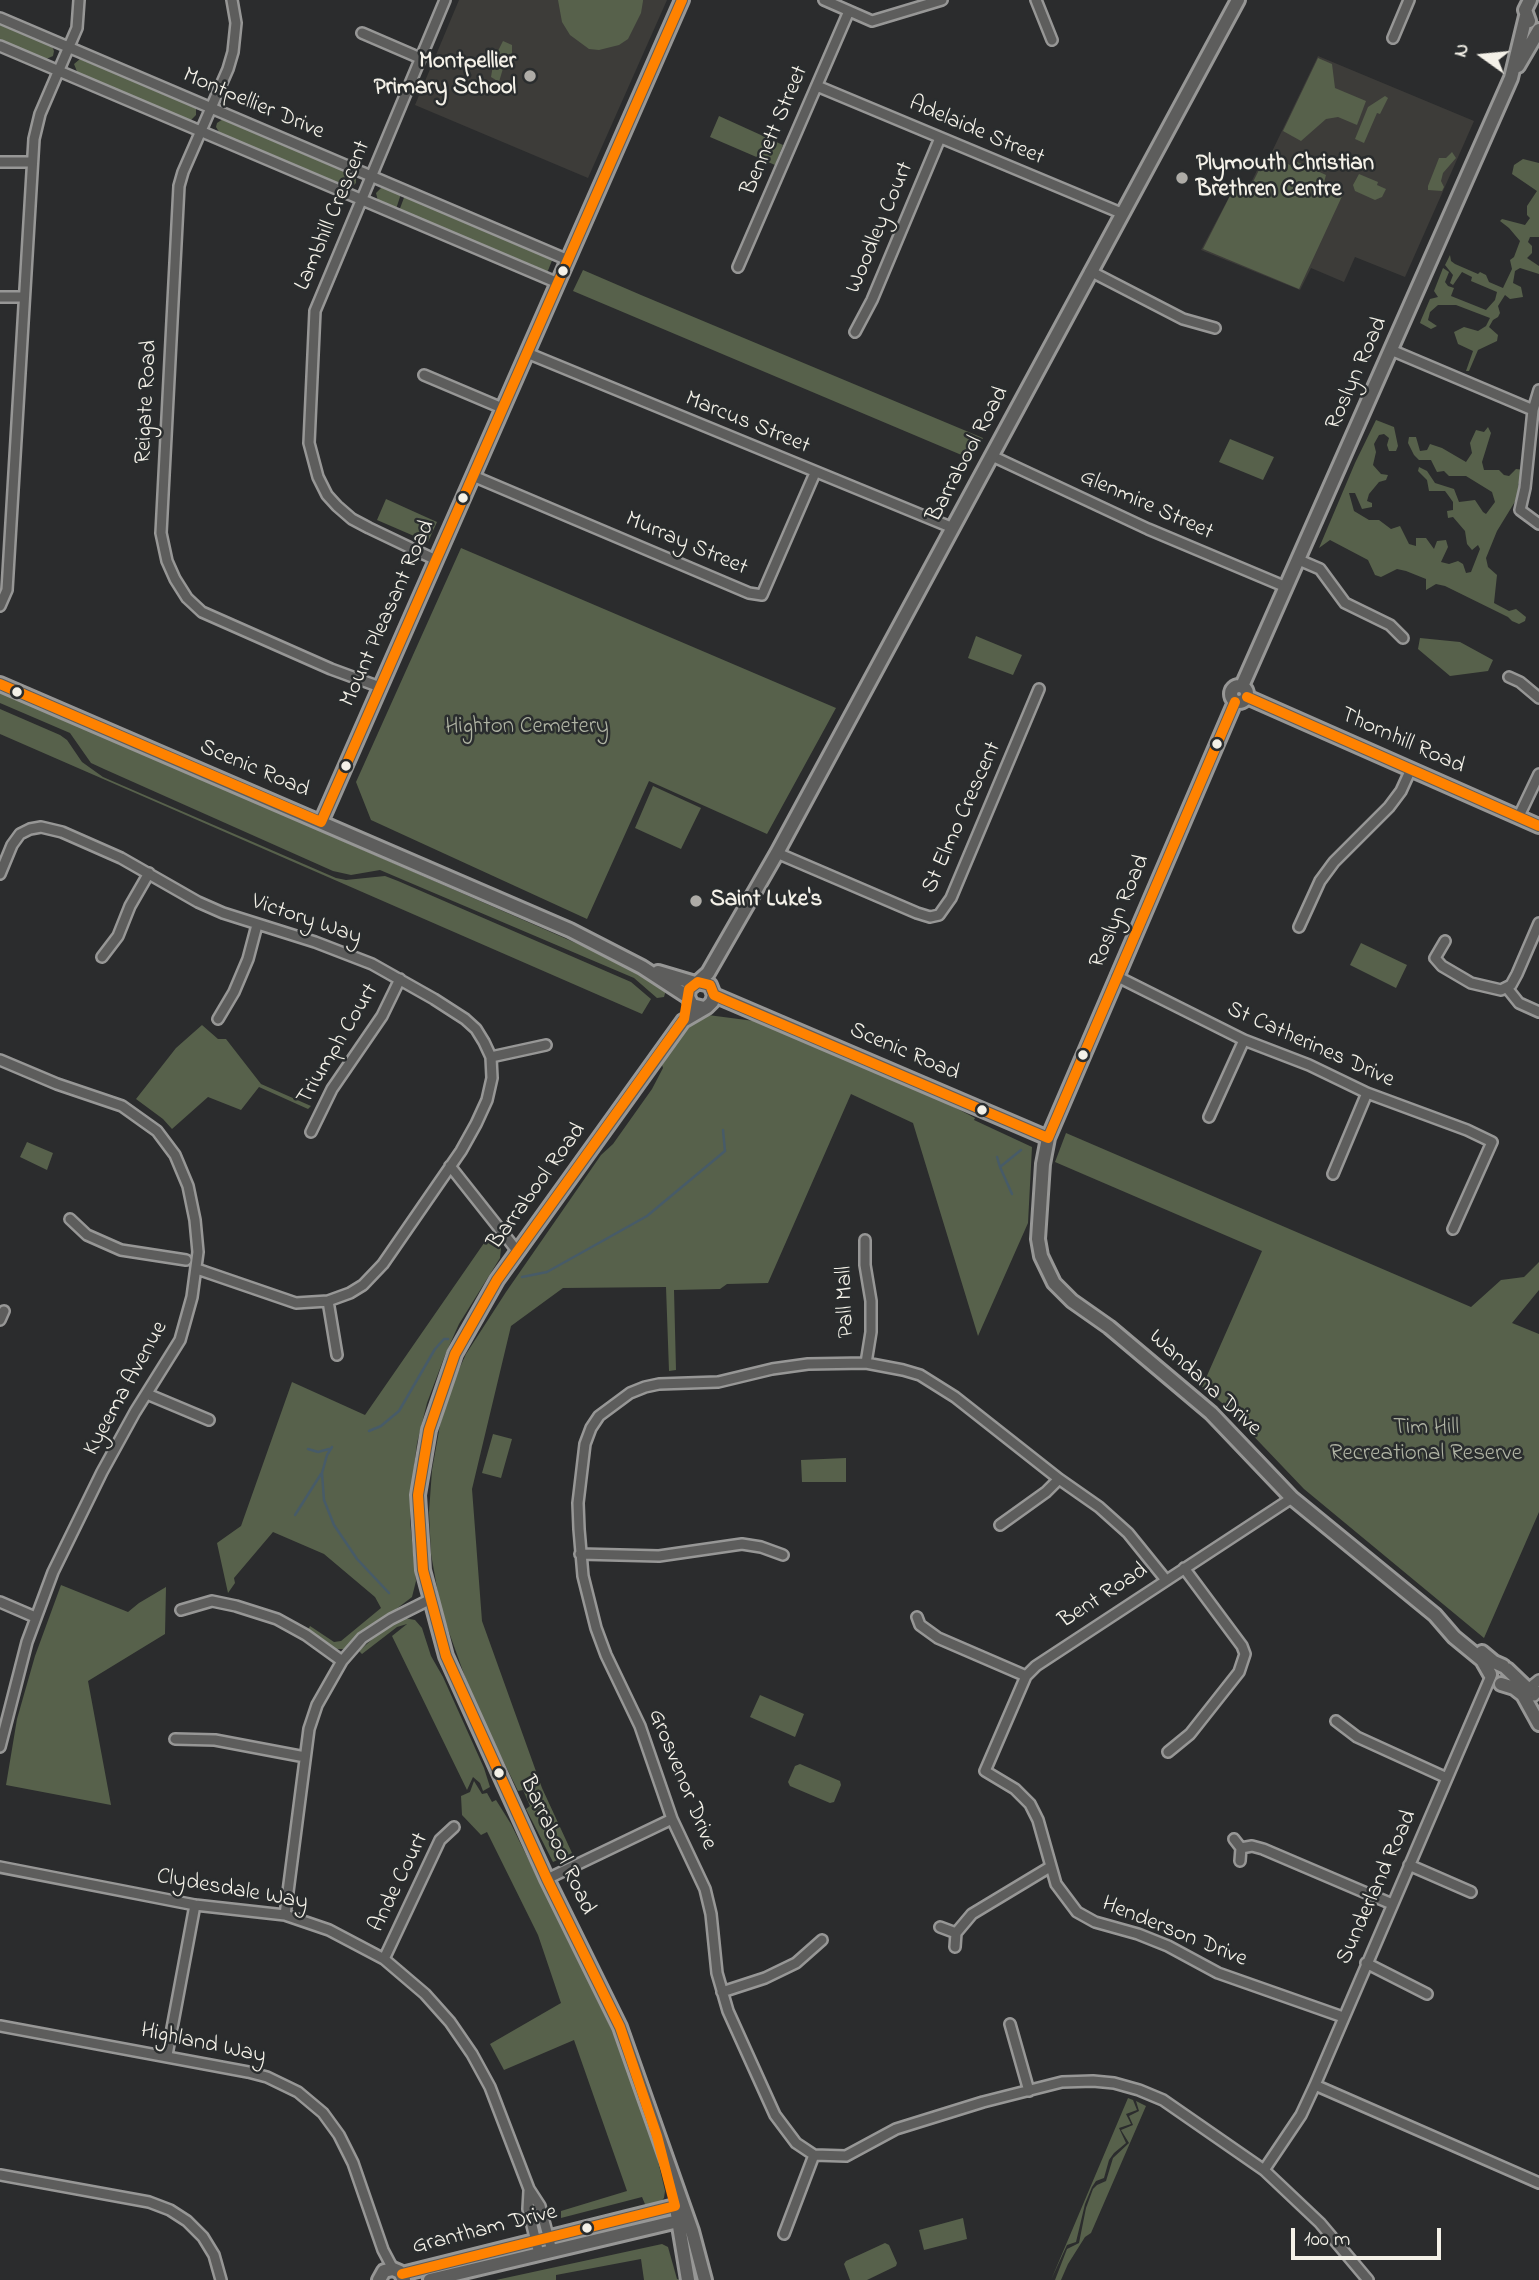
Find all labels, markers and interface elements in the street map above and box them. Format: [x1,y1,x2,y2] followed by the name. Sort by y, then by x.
[1448,21,1518,91] north arrow
[1448,41,1477,60] text: N
[374,49,516,103] place label: Montpellier Primary School
[736,62,816,200] street label: Bennett Street
[178,63,328,147] street label: Montpellier Drive
[522,68,538,84] marker: Montpellier Primary School
[904,91,1048,173] street label: Adelaide Street
[290,137,378,295] street label: Lambhill Crescent
[1196,151,1374,205] place label: Plymouth Christian Brethren Centre
[841,158,921,298] street label: Woodley Court
[1174,170,1190,186] marker: Plymouth Christian Brethren Centre
[556,264,570,278] unlabelled marker
[1321,314,1395,434] street label: Roslyn Road
[131,339,165,465] street label: Reigate Road
[922,382,1016,528] street label: Barrabool Road
[681,386,813,462] street label: Marcus Street
[1075,464,1217,548] street label: Glenmire Street
[456,491,470,505] unlabelled marker
[621,507,751,583] street label: Murray Street
[335,516,443,712] street label: Mount Pleasant Road
[10,685,24,699] unlabelled marker
[1336,702,1468,782] street label: Thornhill Road
[445,714,609,742] park label: Highton Cemetery
[195,734,313,806] street label: Scenic Road
[1210,737,1224,751] unlabelled marker
[917,738,1009,898] street label: St Elmo Crescent
[339,759,353,773] unlabelled marker
[1085,851,1157,973] street label: Roslyn Road
[710,887,822,915] place label: Saint Luke's
[247,889,365,953] street label: Victory Way
[688,893,704,909] marker: Saint Luke's
[292,979,386,1111] street label: Triumph Court
[1222,997,1398,1095] street label: St Catherines Drive
[845,1017,963,1089] street label: Scenic Road
[1076,1048,1090,1062] unlabelled marker
[975,1103,989,1117] unlabelled marker
[483,1118,593,1256] street label: Barrabool Road
[832,1266,862,1338] street label: Pall Mall
[79,1317,175,1461] street label: Kyeema Avenue
[1142,1325,1266,1443] street label: Wandana Drive
[1330,1415,1522,1469] park label: Tim Hill Recreational Reserve
[1054,1558,1154,1636] street label: Bent Road
[640,1706,722,1854] street label: Grosvenor Drive
[492,1766,506,1780] unlabelled marker
[512,1772,600,1920] street label: Barrabool Road
[1332,1807,1424,1969] street label: Sunderland Road
[364,1829,436,1937] street label: Ande Court
[154,1864,310,1918] street label: Clydesdale Way
[1097,1891,1251,1975] street label: Henderson Drive
[138,2018,268,2072] street label: Highland Way
[410,2200,560,2262] street label: Grantham Drive
[1294,2214,1444,2258] scale bar
[580,2221,594,2235] unlabelled marker
[1304,2225,1350,2255] text: 100 m

